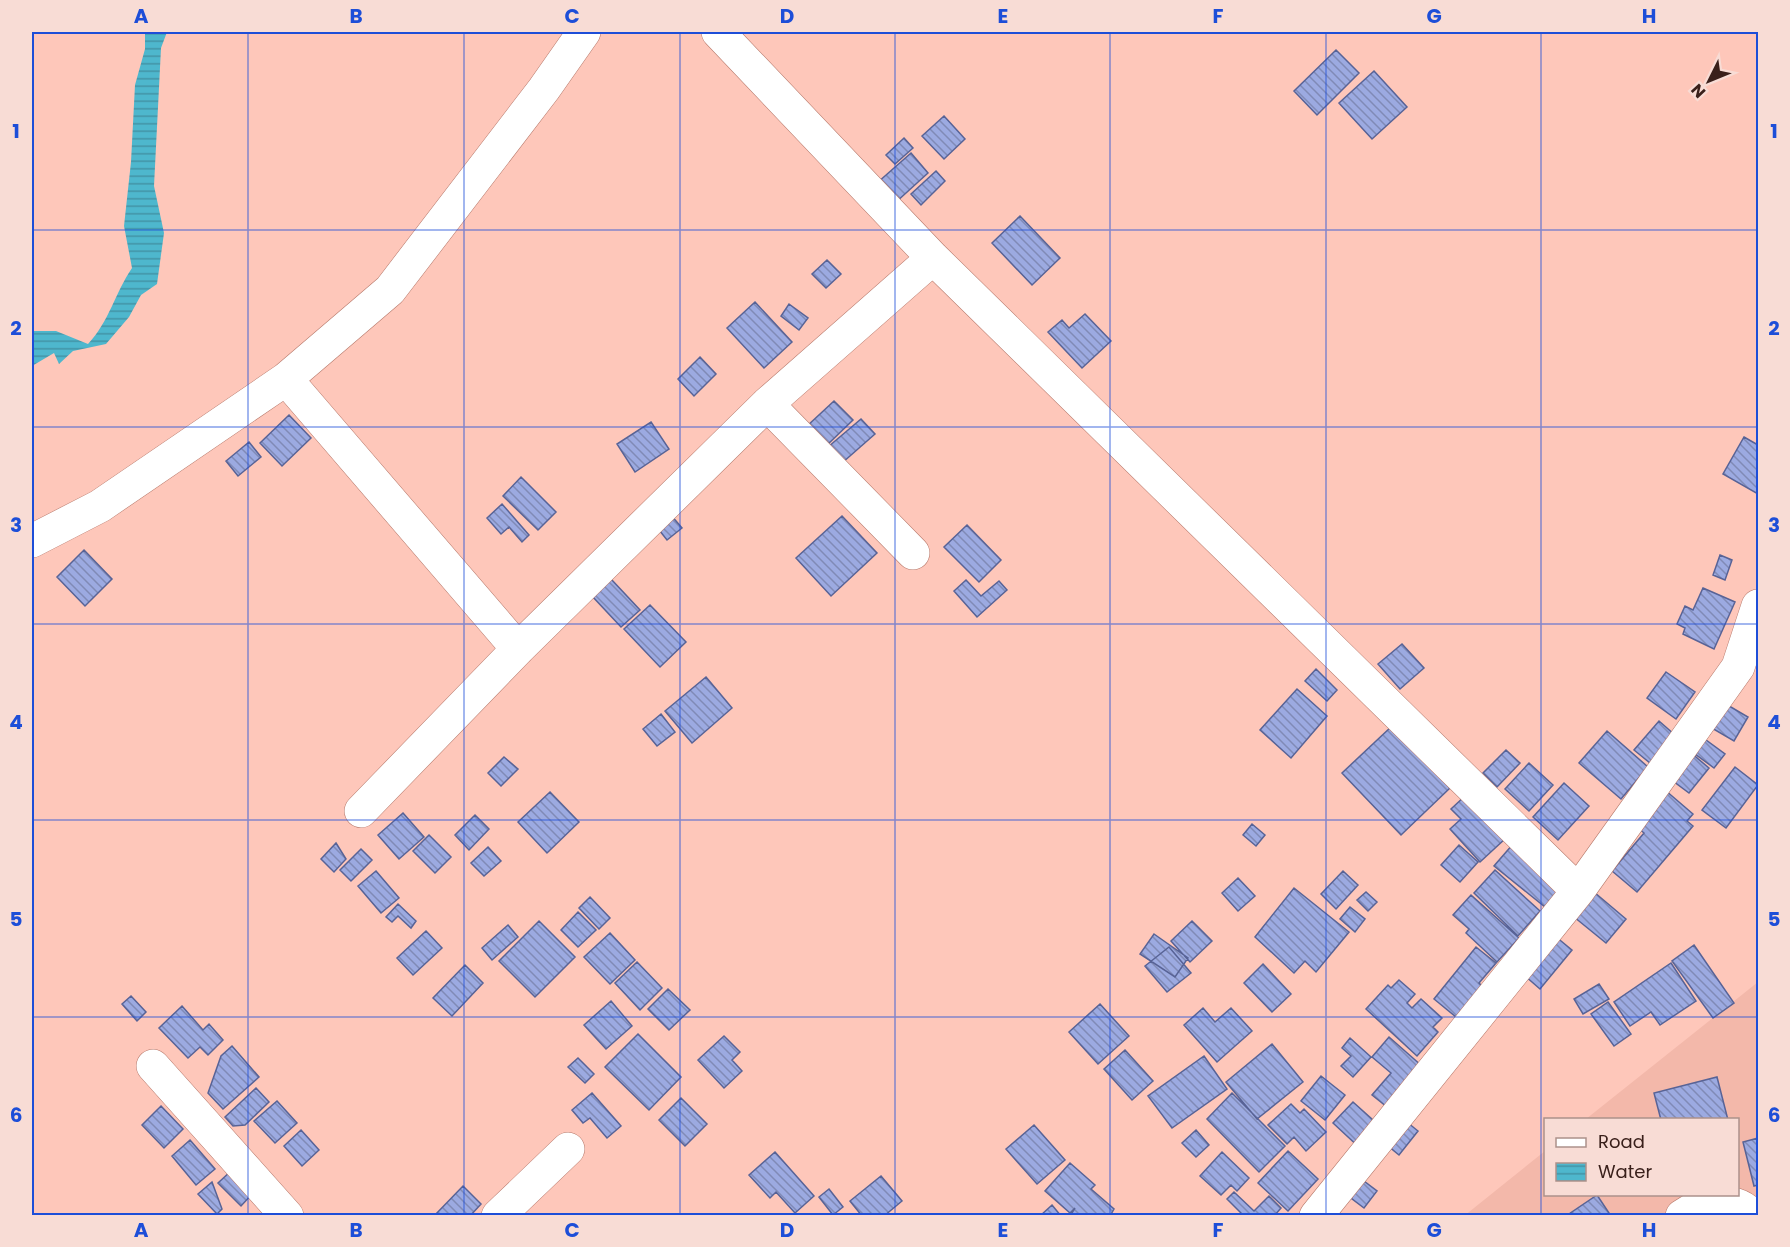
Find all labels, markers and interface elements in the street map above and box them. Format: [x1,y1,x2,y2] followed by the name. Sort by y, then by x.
[134,2,149,30] text: A
[349,2,363,30] text: B
[564,2,580,30] text: C
[780,2,794,30] text: D
[998,2,1008,30] text: E
[1213,2,1224,30] text: F
[1426,2,1442,30] text: G
[1642,2,1656,30] text: H
[1679,51,1739,111] north arrow
[1686,79,1711,103] text: N
[12,117,20,145] text: 1
[1770,117,1778,145] text: 1
[10,314,22,342] text: 2
[1768,314,1780,342] text: 2
[10,511,22,539] text: 3
[1768,511,1780,539] text: 3
[9,708,23,736] text: 4
[1767,708,1781,736] text: 4
[10,905,23,933] text: 5
[1768,905,1781,933] text: 5
[10,1101,22,1129] text: 6
[1768,1101,1780,1129] text: 6
[1544,1118,1739,1196] legend
[1598,1129,1645,1154] text: Road
[1598,1159,1652,1184] text: Water
[134,1216,149,1244] text: A
[349,1216,363,1244] text: B
[564,1216,580,1244] text: C
[780,1216,794,1244] text: D
[998,1216,1008,1244] text: E
[1213,1216,1224,1244] text: F
[1426,1216,1442,1244] text: G
[1642,1216,1656,1244] text: H

